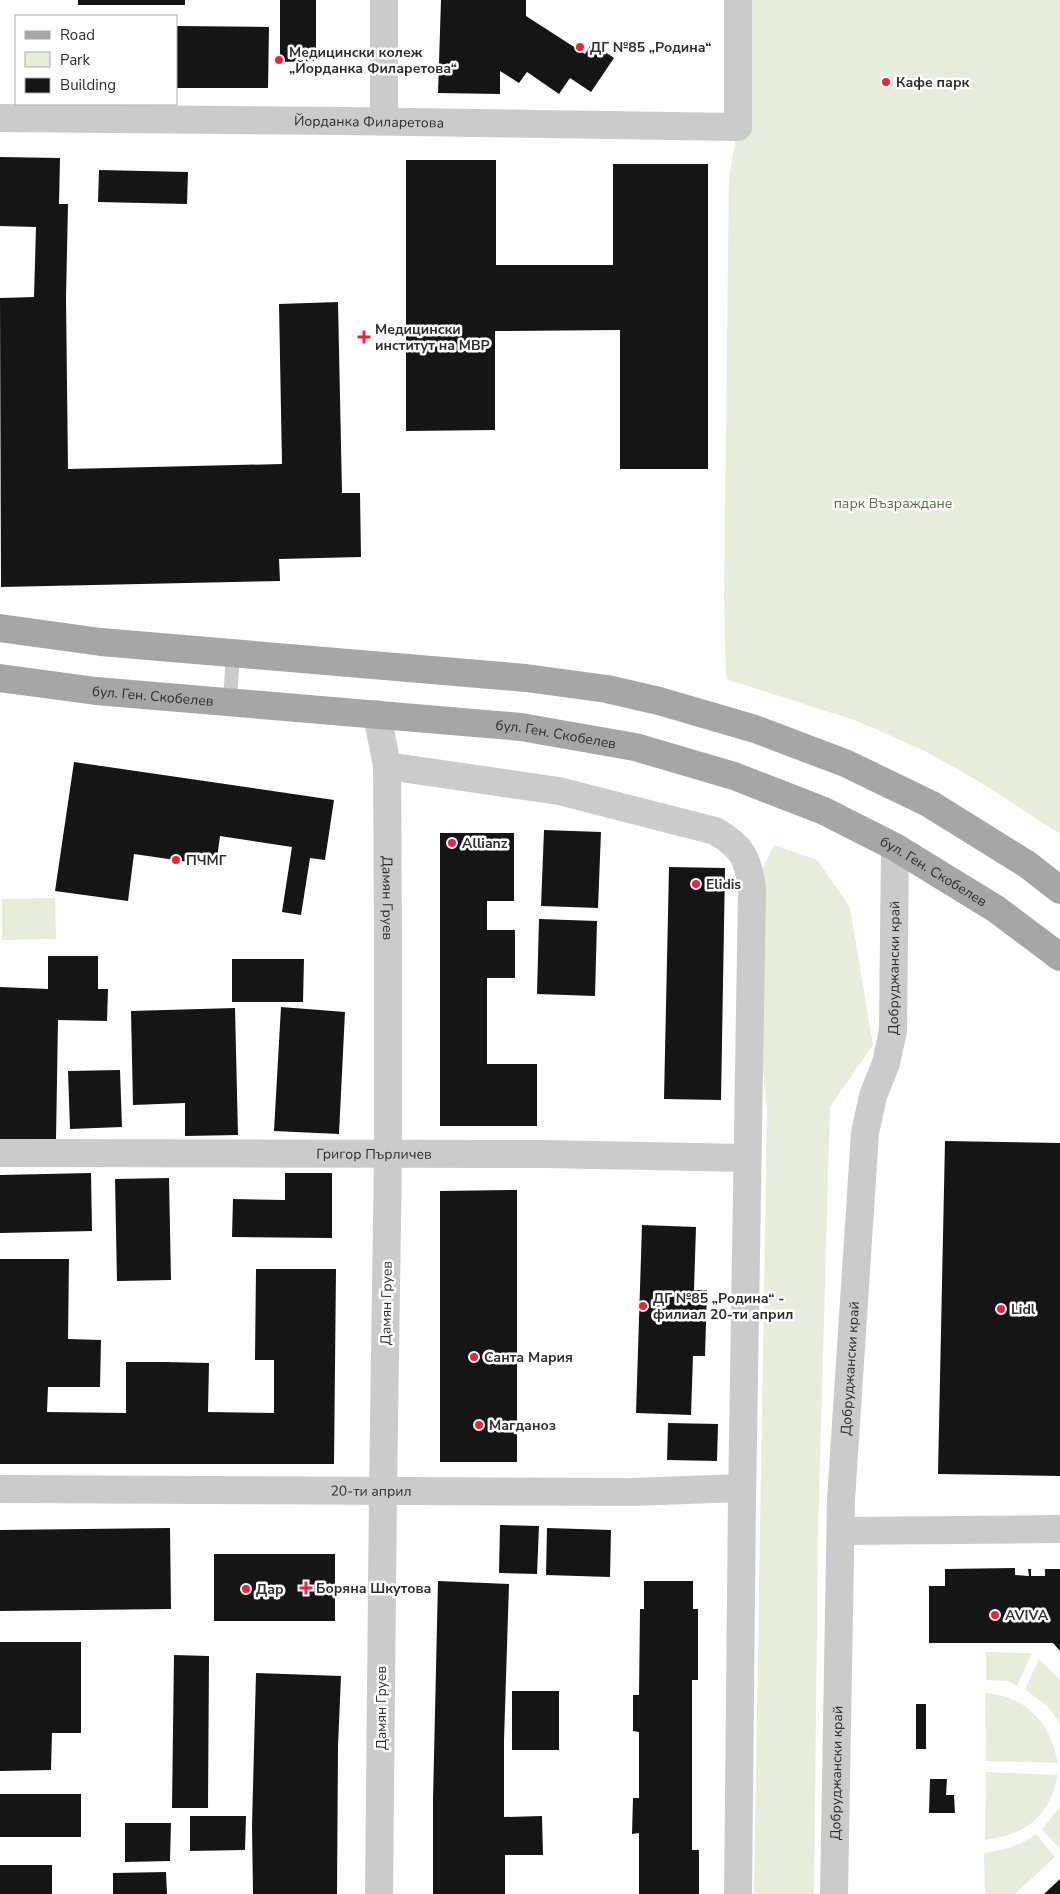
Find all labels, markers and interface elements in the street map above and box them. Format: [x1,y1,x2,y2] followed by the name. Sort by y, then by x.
[15,15,178,105] legend
[60,25,95,45] text: Road
[590,38,712,57] place label: ДГ №85 „Родина“
[574,41,586,53] marker: ДГ №85 „Родина“
[289,43,457,78] place label: Медицински колеж „Йорданка Филаретова“
[60,50,90,70] text: Park
[273,54,285,66] marker: Медицински колеж „Йорданка Филаретова“
[896,73,970,92] place label: Кафе парк
[60,75,116,95] text: Building
[880,76,892,88] marker: Кафе парк
[294,112,444,133] street label: Йорданка Филаретова
[375,320,490,355] place label: Медицински институт на МВР
[357,330,371,344] marker: Медицински институт на МВР
[834,494,952,513] park label: парк Възраждане
[91,682,215,711] street label: бул. Ген. Скобелев
[495,716,618,754] street label: бул. Ген. Скобелев
[877,832,991,911] street label: бул. Ген. Скобелев
[462,834,508,853] place label: Allianz
[446,837,458,849] marker: Allianz
[186,851,227,870] place label: ПЧМГ
[170,854,182,866] marker: ПЧМГ
[378,856,397,941] street label: Дамян Груев
[706,875,741,894] place label: Elidis
[690,878,702,890] marker: Elidis
[884,901,904,1035] street label: Добруджански край
[316,1145,432,1164] street label: Григор Пърличев
[376,1260,397,1345] street label: Дамян Груев
[653,1289,793,1324] place label: ДГ №85 „Родина“ - филиал 20-ти април
[637,1300,649,1312] marker: ДГ №85 „Родина“ - филиал 20-ти април
[1011,1300,1036,1319] place label: Lidl
[836,1301,864,1436] street label: Добруджански край
[995,1303,1007,1315] marker: Lidl
[484,1348,573,1367] place label: Санта Мария
[468,1351,480,1363] marker: Санта Мария
[489,1416,556,1435] place label: Магданоз
[473,1419,485,1431] marker: Магданоз
[330,1482,412,1501] street label: 20-ти април
[316,1579,431,1598] place label: Боряна Шкутова
[256,1580,284,1599] place label: Дар
[300,1582,312,1594] marker: Боряна Шкутова
[240,1583,252,1595] marker: Дар
[1005,1606,1049,1625] place label: AVIVA
[989,1609,1001,1621] marker: AVIVA
[372,1666,391,1750] street label: Дамян Груев
[826,1706,847,1840] street label: Добруджански край

